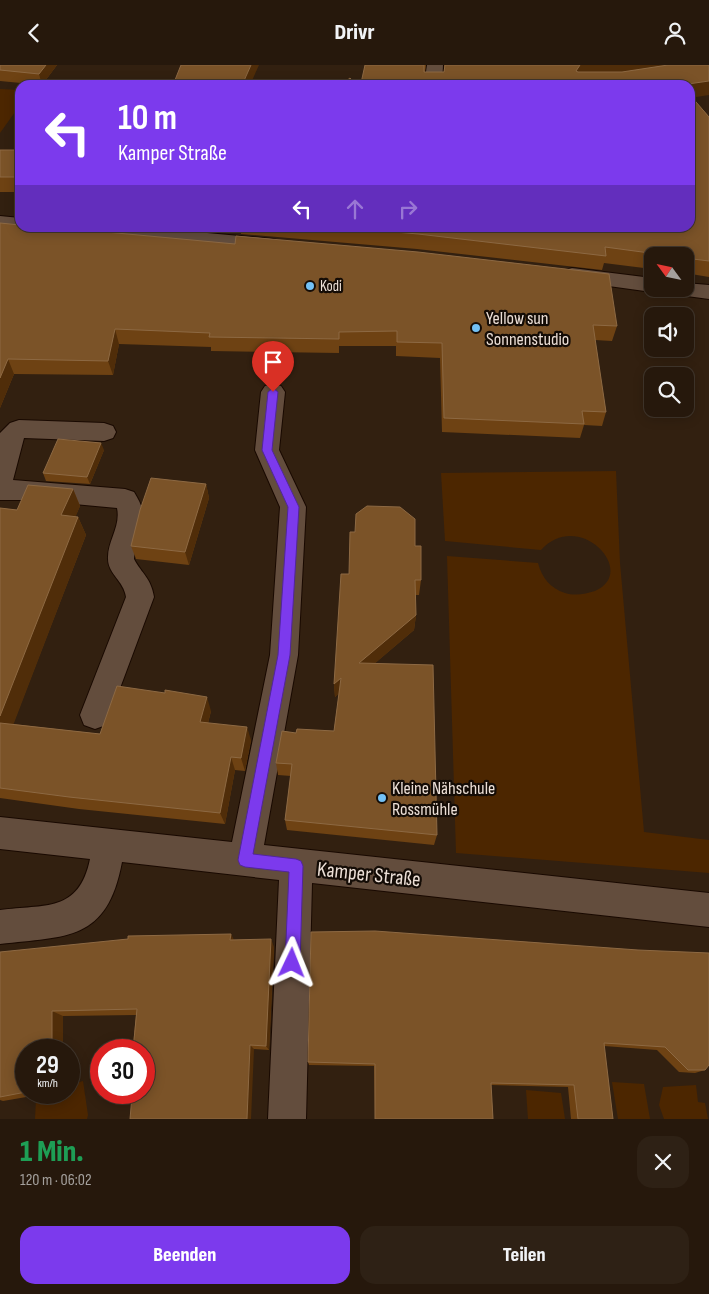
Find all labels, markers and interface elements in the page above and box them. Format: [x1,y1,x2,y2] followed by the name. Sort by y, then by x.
[20,19,48,47] icon: back
[335,19,374,46] text: Drivr
[661,19,689,47] icon: person
[118,97,177,140] text: 10 m
[35,100,100,165] icon: left
[118,140,227,167] text: Kamper Straße
[288,195,316,223] icon: left
[341,195,369,223] icon: ahead
[394,195,422,223] icon: right
[644,247,694,297] north arrow
[644,247,694,417] map controls
[320,277,342,296] place label: Kodi
[304,280,316,292] marker: Kodi
[644,307,694,357] button: sound
[486,308,569,350] place label: Yellow sun Sonnenstudio
[470,322,482,334] marker: Yellow sun Sonnenstudio
[252,341,294,392] pin
[259,348,287,376] icon: arrive
[644,367,694,417] button: search
[392,778,495,820] place label: Kleine Nähschule Rossmühle
[376,792,388,804] marker: Kleine Nähschule Rossmühle
[316,857,422,892] street label: Kamper Straße
[265,936,317,988] position arrow
[90,1039,155,1104] speed limit sign: 30
[36,1050,59,1081] text: 29
[37,1076,58,1091] text: km/h
[20,1134,84,1170] text: 1 Min.
[637,1136,689,1188] button: close
[20,1171,91,1190] text: 120 m · 06:02
[20,1226,350,1284] button: Beenden
[360,1226,689,1284] button: Teilen

